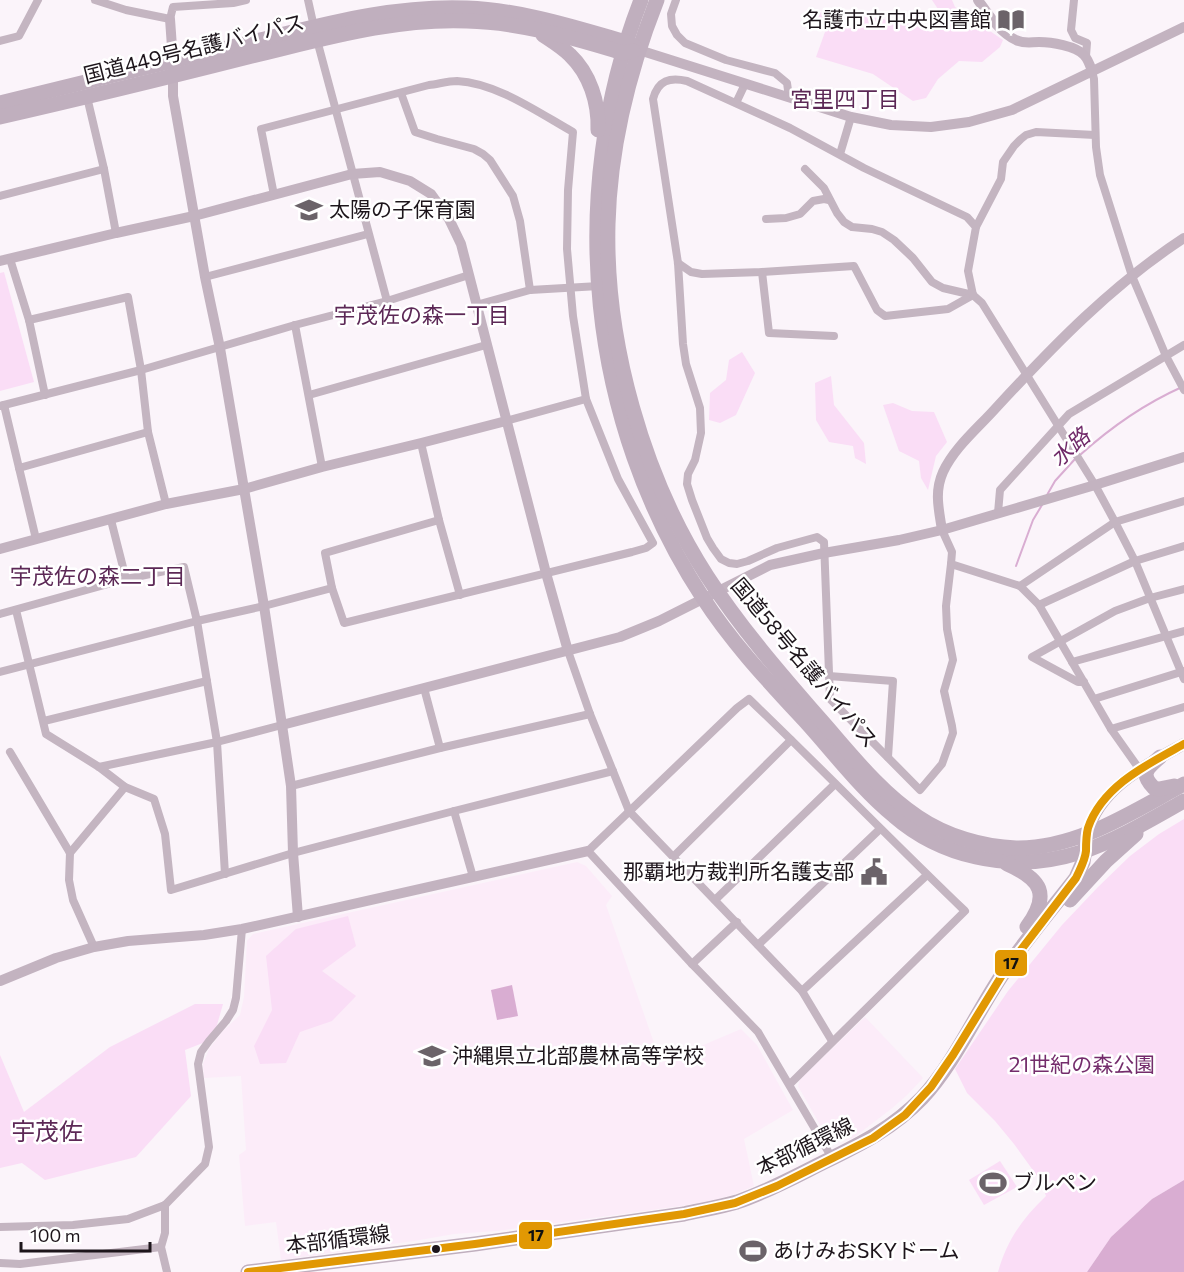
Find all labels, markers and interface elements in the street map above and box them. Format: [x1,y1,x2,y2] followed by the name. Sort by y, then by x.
[996,5,1026,35] library icon: 名護市立中央図書館
[802,6,991,31] place label: 名護市立中央図書館
[81,8,307,87] street label: 国道449号名護バイパス
[790,85,900,112] district label: 宮里四丁目
[294,195,324,225] school or university icon: 太陽の子保育園
[329,196,476,221] place label: 太陽の子保育園
[334,301,510,328] district label: 宇茂佐の森一丁目
[1044,421,1097,471] water label: 水路
[10,562,186,589] district label: 宇茂佐の森二丁目
[727,572,883,752] street label: 国道58号名護バイパス
[859,857,889,887] public building icon: 那覇地方裁判所名護支部
[623,858,854,883] place label: 那覇地方裁判所名護支部
[994,949,1028,977] line badge: 17
[1003,953,1019,972] text: 17
[417,1041,447,1071] school or university icon: 沖縄県立北部農林高等学校
[452,1042,704,1067] place label: 沖縄県立北部農林高等学校
[1009,1051,1155,1076] park label: 21世紀の森公園
[752,1111,857,1180] street label: 本部循環線
[11,1116,83,1145] district label: 宇茂佐
[978,1168,1008,1198] sports icon: ブルペン
[1013,1169,1097,1194] place label: ブルペン
[21,1215,150,1253] scale bar
[284,1220,391,1257] street label: 本部循環線
[518,1221,553,1250] line badge: 17
[30,1224,80,1246] text: 100 m
[528,1225,544,1244] text: 17
[738,1236,768,1266] sports icon: あけみおSKYドーム
[773,1237,959,1262] place label: あけみおSKYドーム
[430,1243,442,1255] unlabelled marker

